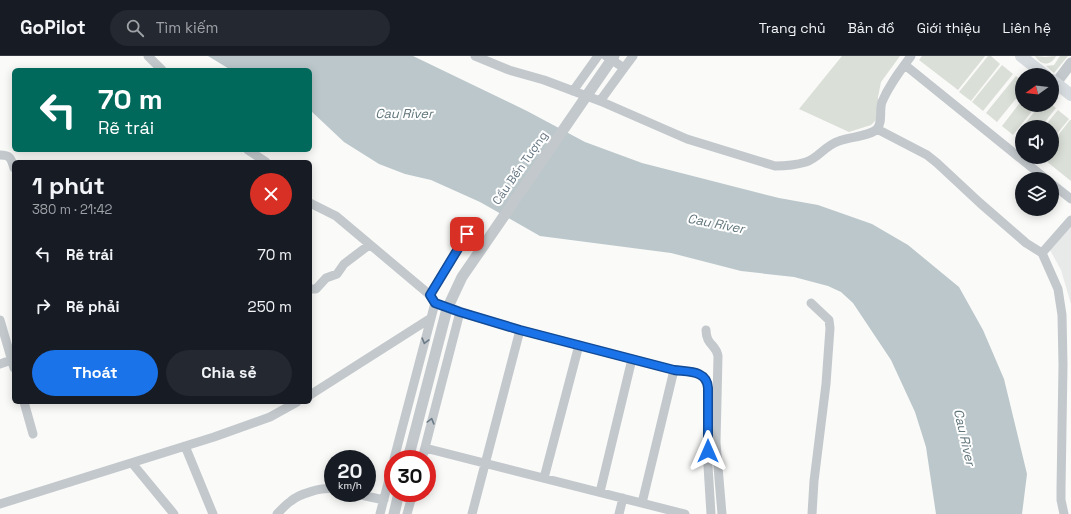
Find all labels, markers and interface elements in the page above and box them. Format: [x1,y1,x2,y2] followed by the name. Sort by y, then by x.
[110,10,390,46] search box
[20,15,86,40] text: GoPilot
[124,17,146,39] icon: search
[156,18,218,37] text: Tìm kiếm
[759,19,826,37] text: Trang chủ
[848,19,895,37] text: Bản đồ
[917,19,981,37] text: Giới thiệu
[1003,19,1051,37] text: Liên hệ
[1015,68,1059,112] north arrow
[1015,68,1059,216] map controls
[98,81,163,117] text: 70 m
[32,84,84,136] icon: left
[375,105,435,122] water label: Cau River
[98,116,154,139] text: Rẽ trái
[1015,120,1059,164] button: sound
[489,128,551,208] street label: Cầu Bến Tượng
[32,170,105,201] text: 1 phút
[1015,172,1059,216] button: layers
[250,173,292,215] button: close
[32,201,112,218] text: 380 m · 21:42
[686,210,748,238] water label: Cau River
[450,217,484,251] pin
[456,223,478,245] icon: arrive
[32,243,54,265] icon: left
[66,245,113,264] text: Rẽ trái
[257,245,292,264] text: 70 m
[32,295,54,317] icon: right
[66,297,119,316] text: Rẽ phải
[248,297,292,316] text: 250 m
[422,338,430,344] one-way arrow
[32,350,158,396] button: Thoát
[166,350,292,396] button: Chia sẻ
[950,407,980,469] water label: Cau River
[427,418,435,424] one-way arrow
[687,430,729,472] position arrow
[384,450,436,502] speed limit sign: 30
[338,458,362,484] text: 20
[338,479,362,492] text: km/h

